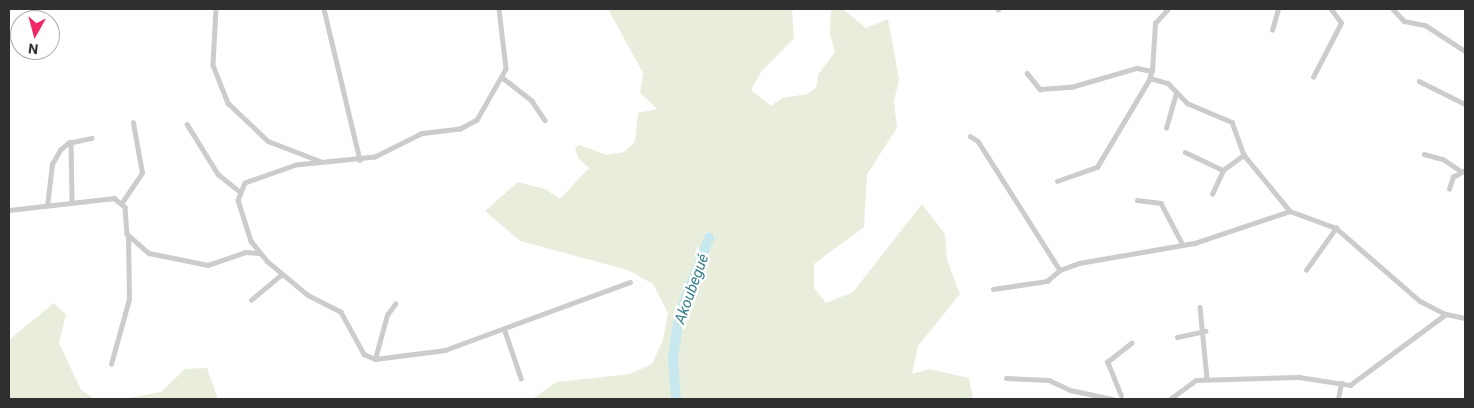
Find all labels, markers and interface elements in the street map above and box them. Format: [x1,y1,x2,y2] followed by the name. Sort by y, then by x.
[10,10,60,60] north arrow
[27,40,39,57] text: N
[671,252,713,326] water label: Akoubegué

